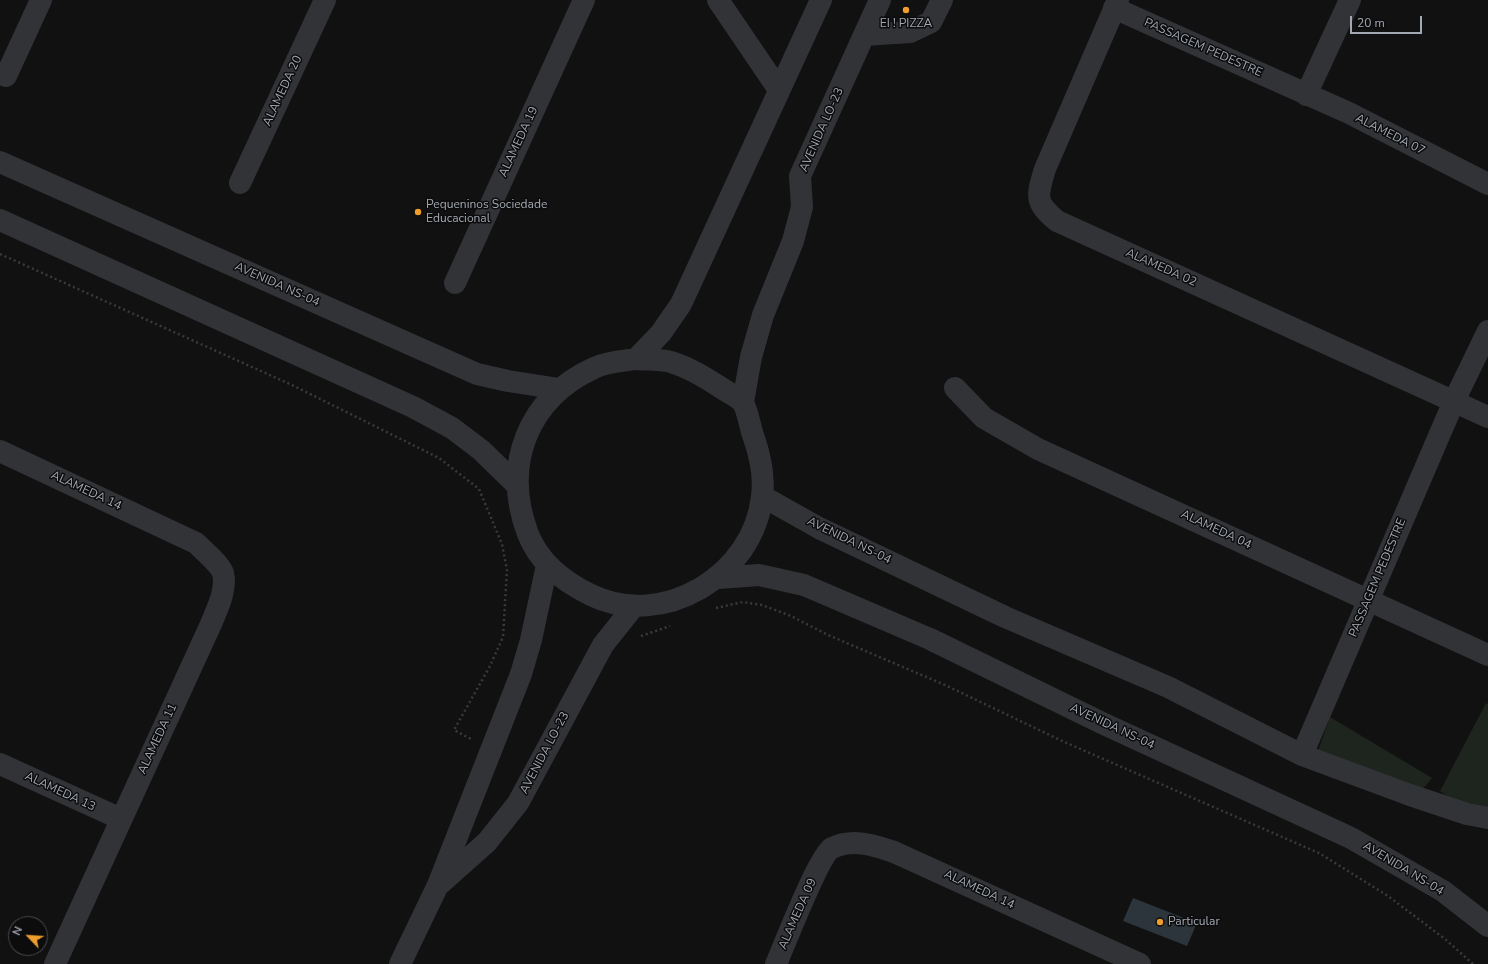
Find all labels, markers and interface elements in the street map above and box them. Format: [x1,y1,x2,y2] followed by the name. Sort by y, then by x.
[901,5,911,15] marker: EI ! PIZZA
[1352,8,1424,34] scale bar
[1142,15,1264,81] street label: PASSAGEM PEDESTRE
[1357,15,1385,31] text: 20 m
[880,17,932,31] place label: EI ! PIZZA
[260,54,306,128] street label: ALAMEDA 20
[797,86,847,174] street label: AVENIDA LO-23
[496,105,542,179] street label: ALAMEDA 19
[1353,111,1427,159] street label: ALAMEDA 07
[426,198,547,226] place label: Pequeninos Sociedade Educacional
[413,207,423,217] marker: Pequeninos Sociedade Educacional
[1123,246,1199,290] street label: ALAMEDA 02
[232,260,322,310] street label: AVENIDA NS-04
[49,468,123,514] street label: ALAMEDA 14
[1179,507,1253,553] street label: ALAMEDA 04
[805,514,893,568] street label: AVENIDA NS-04
[1346,516,1410,640] street label: PASSAGEM PEDESTRE
[1067,701,1157,753] street label: AVENIDA NS-04
[135,702,181,776] street label: ALAMEDA 11
[517,710,573,796] street label: AVENIDA LO-23
[23,769,97,815] street label: ALAMEDA 13
[1360,839,1446,899] street label: AVENIDA NS-04
[942,867,1016,913] street label: ALAMEDA 14
[776,876,820,952] street label: ALAMEDA 09
[1168,915,1220,929] place label: Particular
[8,916,48,956] north arrow
[1155,917,1165,927] marker: Particular
[9,924,26,938] text: N

